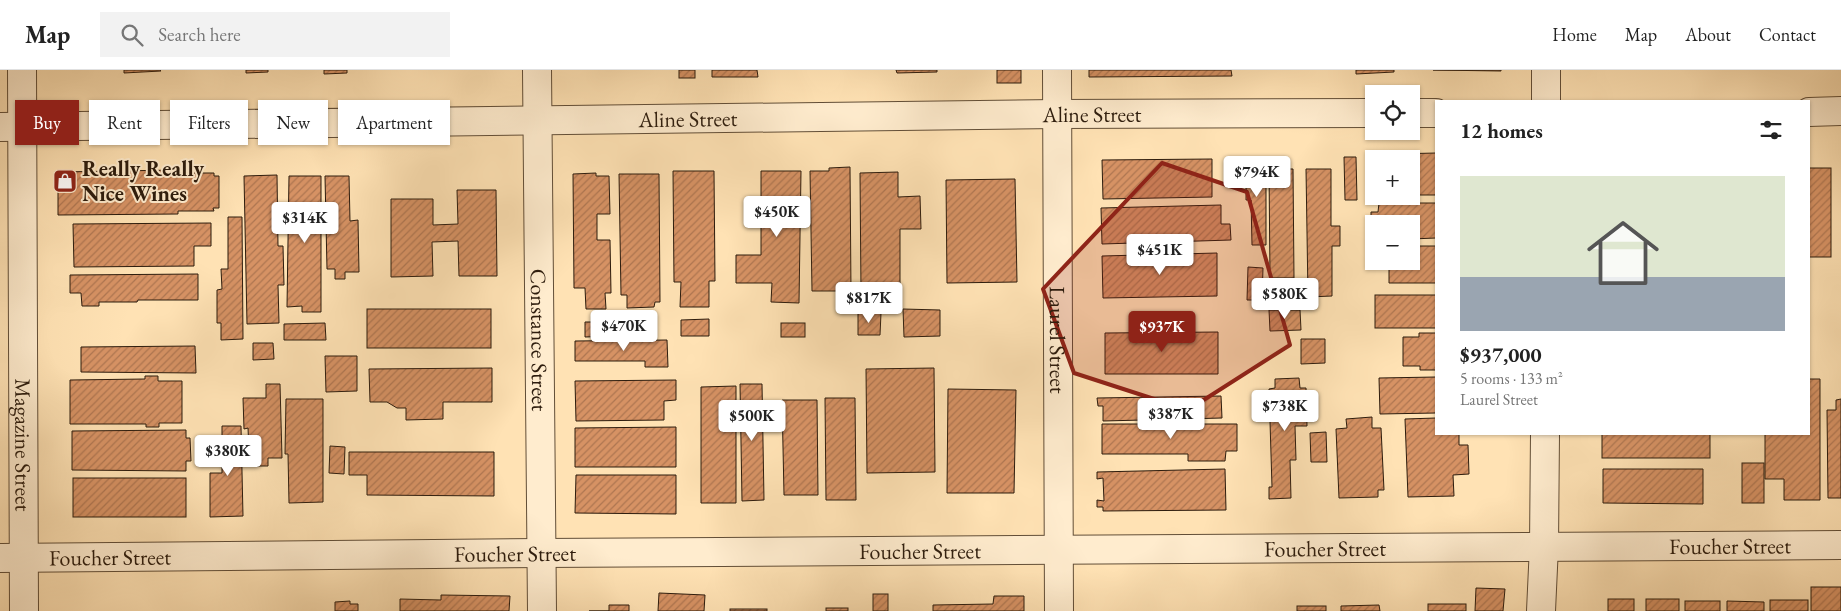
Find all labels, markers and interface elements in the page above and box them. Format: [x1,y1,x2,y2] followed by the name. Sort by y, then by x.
[100,12,450,57] search box
[25,19,70,50] text: Map
[118,21,146,49] icon: search
[158,22,241,47] text: Search here
[1552,23,1597,46] text: Home
[1625,23,1657,46] text: Map
[1685,23,1731,46] text: About
[1759,23,1816,46] text: Contact
[1365,85,1420,270] map controls
[1365,85,1420,140] button: locate
[15,100,79,145] chip: Buy
[89,100,160,145] chip: Rent
[170,100,248,145] chip: Filters
[258,100,328,145] chip: New
[338,100,450,145] chip: Apartment
[1041,100,1142,129] street label: Aline Street
[637,104,738,134] street label: Aline Street
[1757,116,1785,144] icon: filters
[1460,117,1543,144] text: 12 homes
[1365,150,1420,205] button: +
[82,154,204,208] place label: Really Really Nice Wines
[1222,156,1292,198] pin: $794K
[1235,161,1279,182] text: $794K
[52,168,78,194] shop icon: Really Really Nice Wines
[742,196,812,238] pin: $450K
[755,201,799,222] text: $450K
[270,202,340,244] pin: $314K
[283,207,327,228] text: $314K
[1578,208,1668,298] icon: home
[1365,215,1420,270] button: −
[1125,234,1195,276] pin: $451K
[1138,239,1182,260] text: $451K
[524,269,554,411] street label: Constance Street
[1250,278,1320,320] pin: $580K
[834,282,904,324] pin: $817K
[1263,283,1307,304] text: $580K
[1043,286,1072,394] street label: Laurel Street
[847,287,891,308] text: $817K
[589,310,659,352] pin: $470K
[1127,310,1197,353] pin: $937K
[602,315,646,336] text: $470K
[1140,316,1184,337] text: $937K
[1460,341,1542,368] text: $937,000
[1460,368,1563,389] text: 5 rooms · 133 m²
[8,379,38,512] street label: Magazine Street
[1460,389,1538,410] text: Laurel Street
[1250,390,1320,432] pin: $738K
[1263,395,1307,416] text: $738K
[1136,398,1206,440] pin: $387K
[717,400,787,442] pin: $500K
[1149,403,1193,424] text: $387K
[730,405,774,426] text: $500K
[193,434,263,477] pin: $380K
[206,440,250,461] text: $380K
[1669,531,1791,561] street label: Foucher Street
[1264,534,1386,564] street label: Foucher Street
[859,536,981,566] street label: Foucher Street
[454,539,576,569] street label: Foucher Street
[49,542,171,573] street label: Foucher Street

